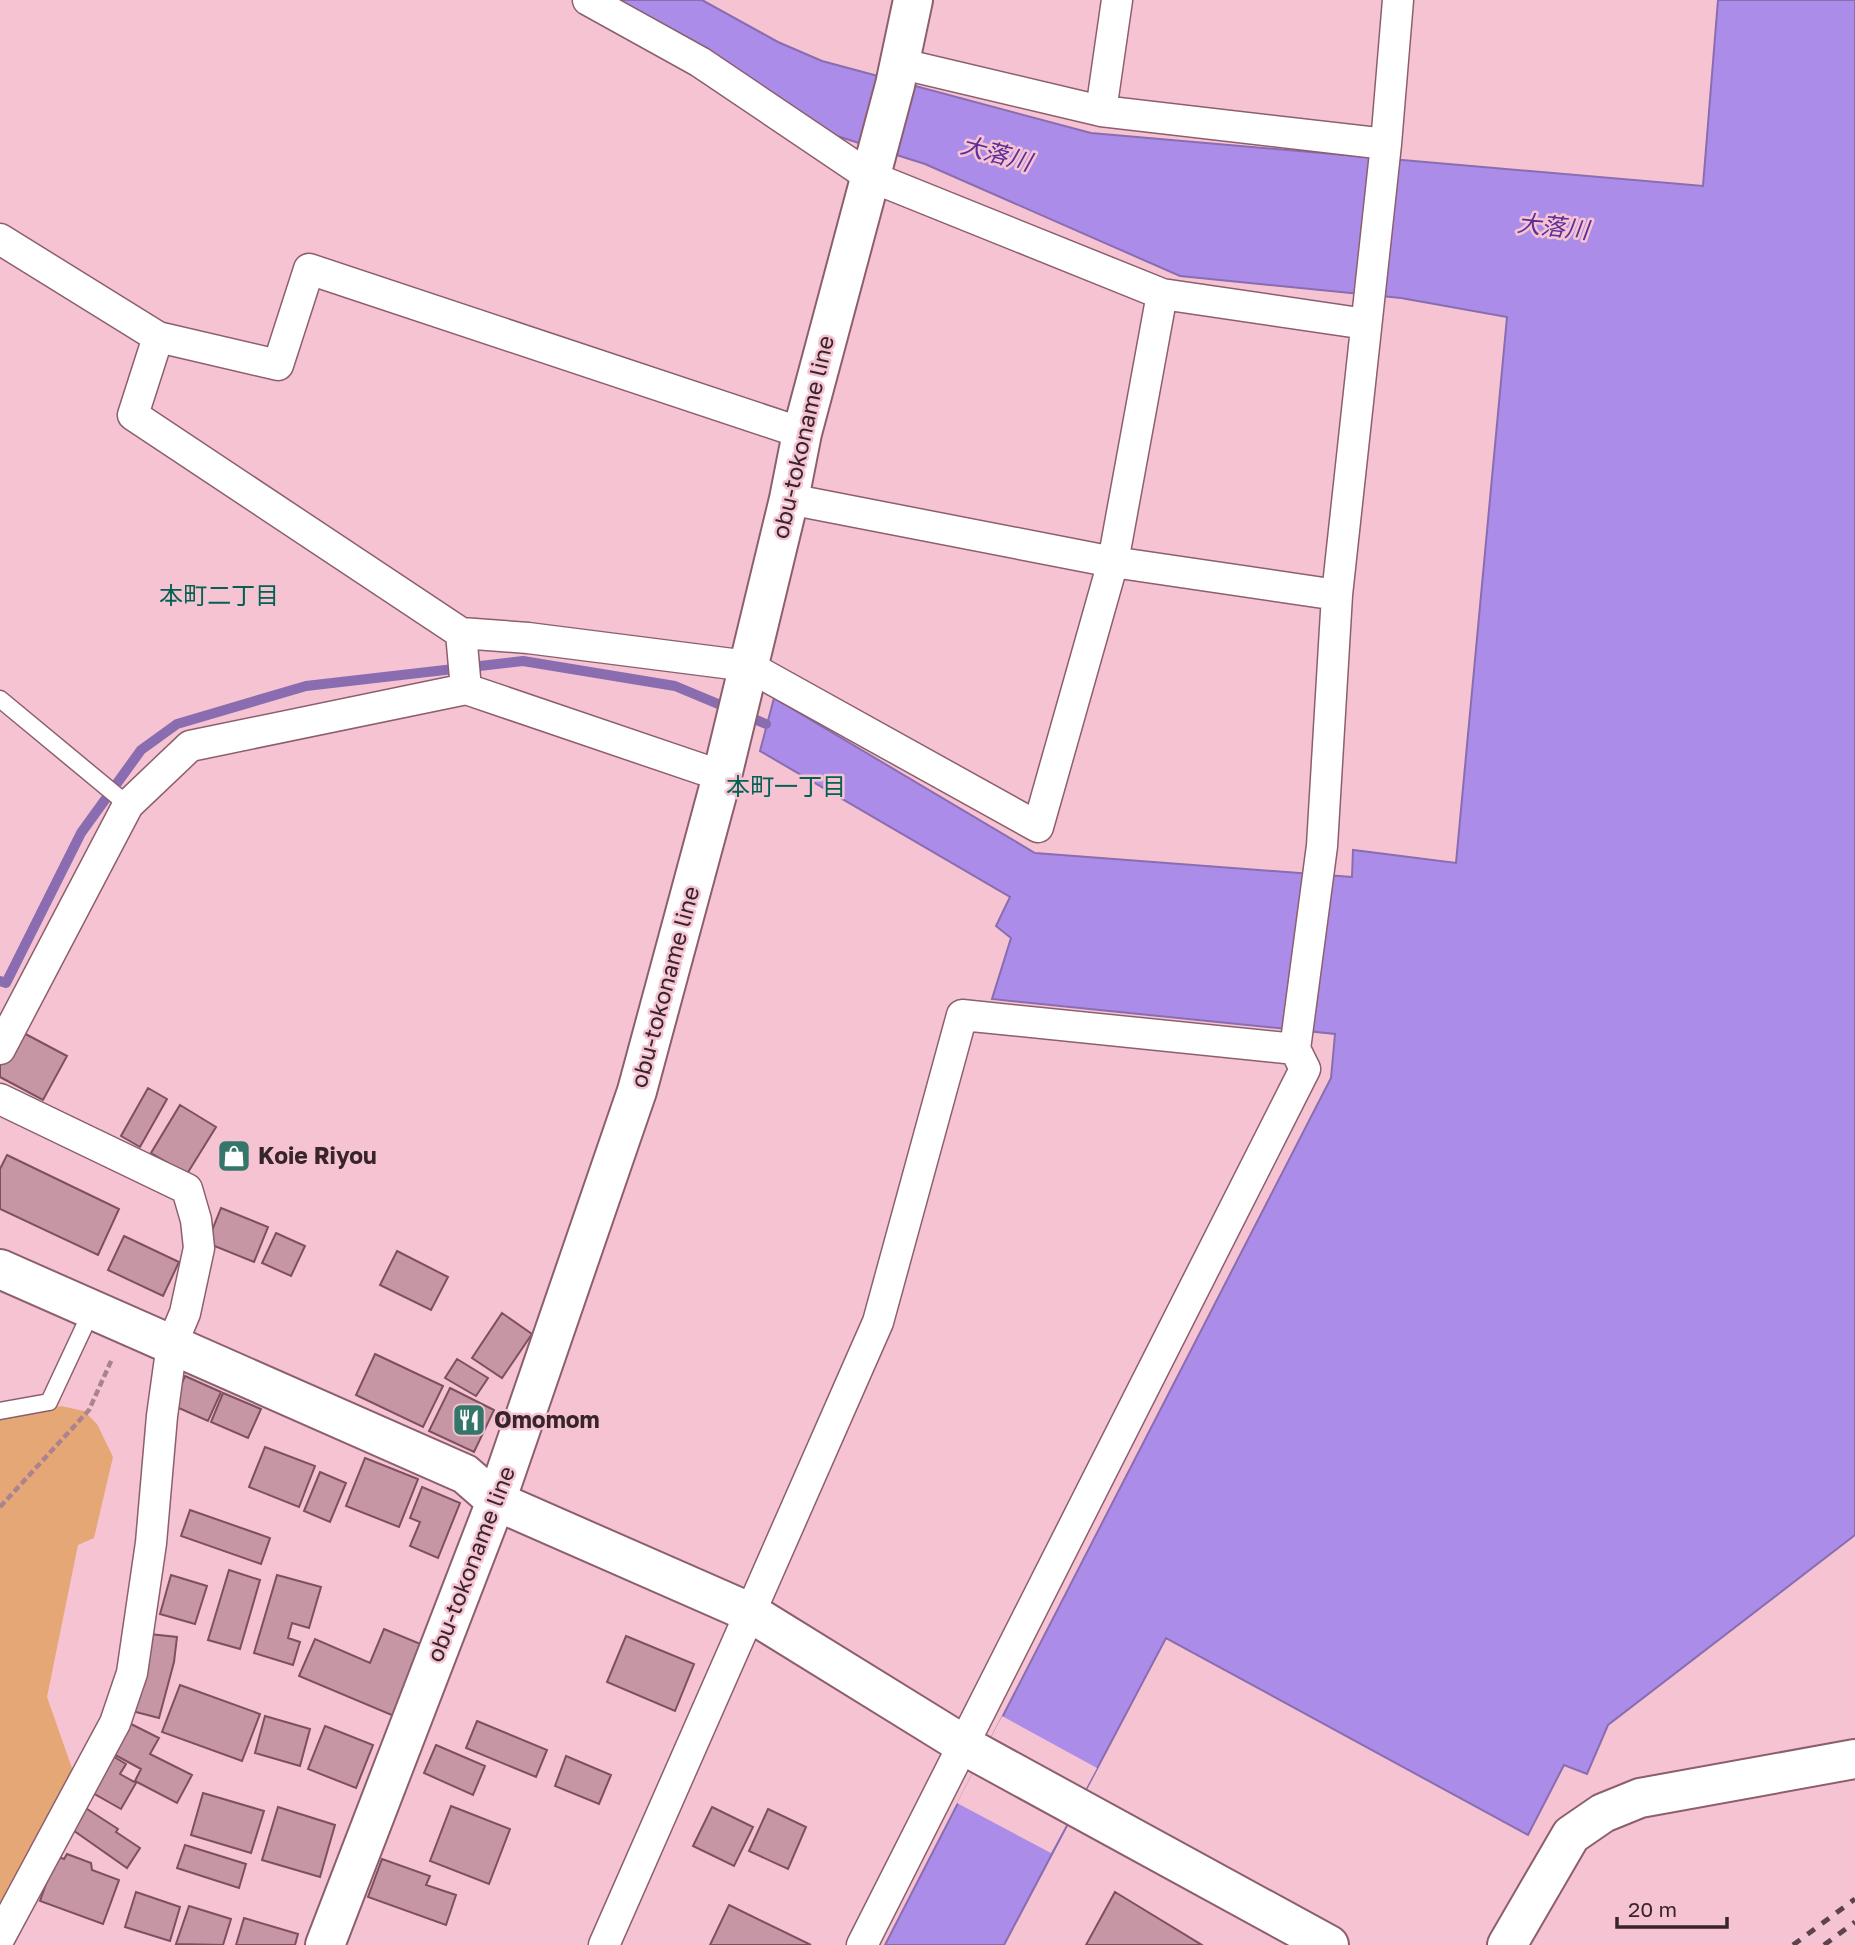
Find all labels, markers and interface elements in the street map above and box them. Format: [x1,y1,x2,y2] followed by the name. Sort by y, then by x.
[958,129,1038,177] water label: 大落川
[1516,207,1593,244] water label: 大落川
[765,333,839,541] street label: obu-tokoname line
[159,580,279,609] district label: 本町二丁目
[726,771,846,800] district label: 本町一丁目
[624,883,704,1091] street label: obu-tokoname line
[215,1137,253,1175] shop icon: Koie Riyou
[258,1141,377,1169] place label: Koie Riyou
[450,1401,488,1439] restaurant icon: Omomom
[494,1405,600,1433] place label: Omomom
[420,1462,520,1666] street label: obu-tokoname line
[1617,1885,1727,1929] scale bar
[1628,1896,1677,1922] text: 20 m

